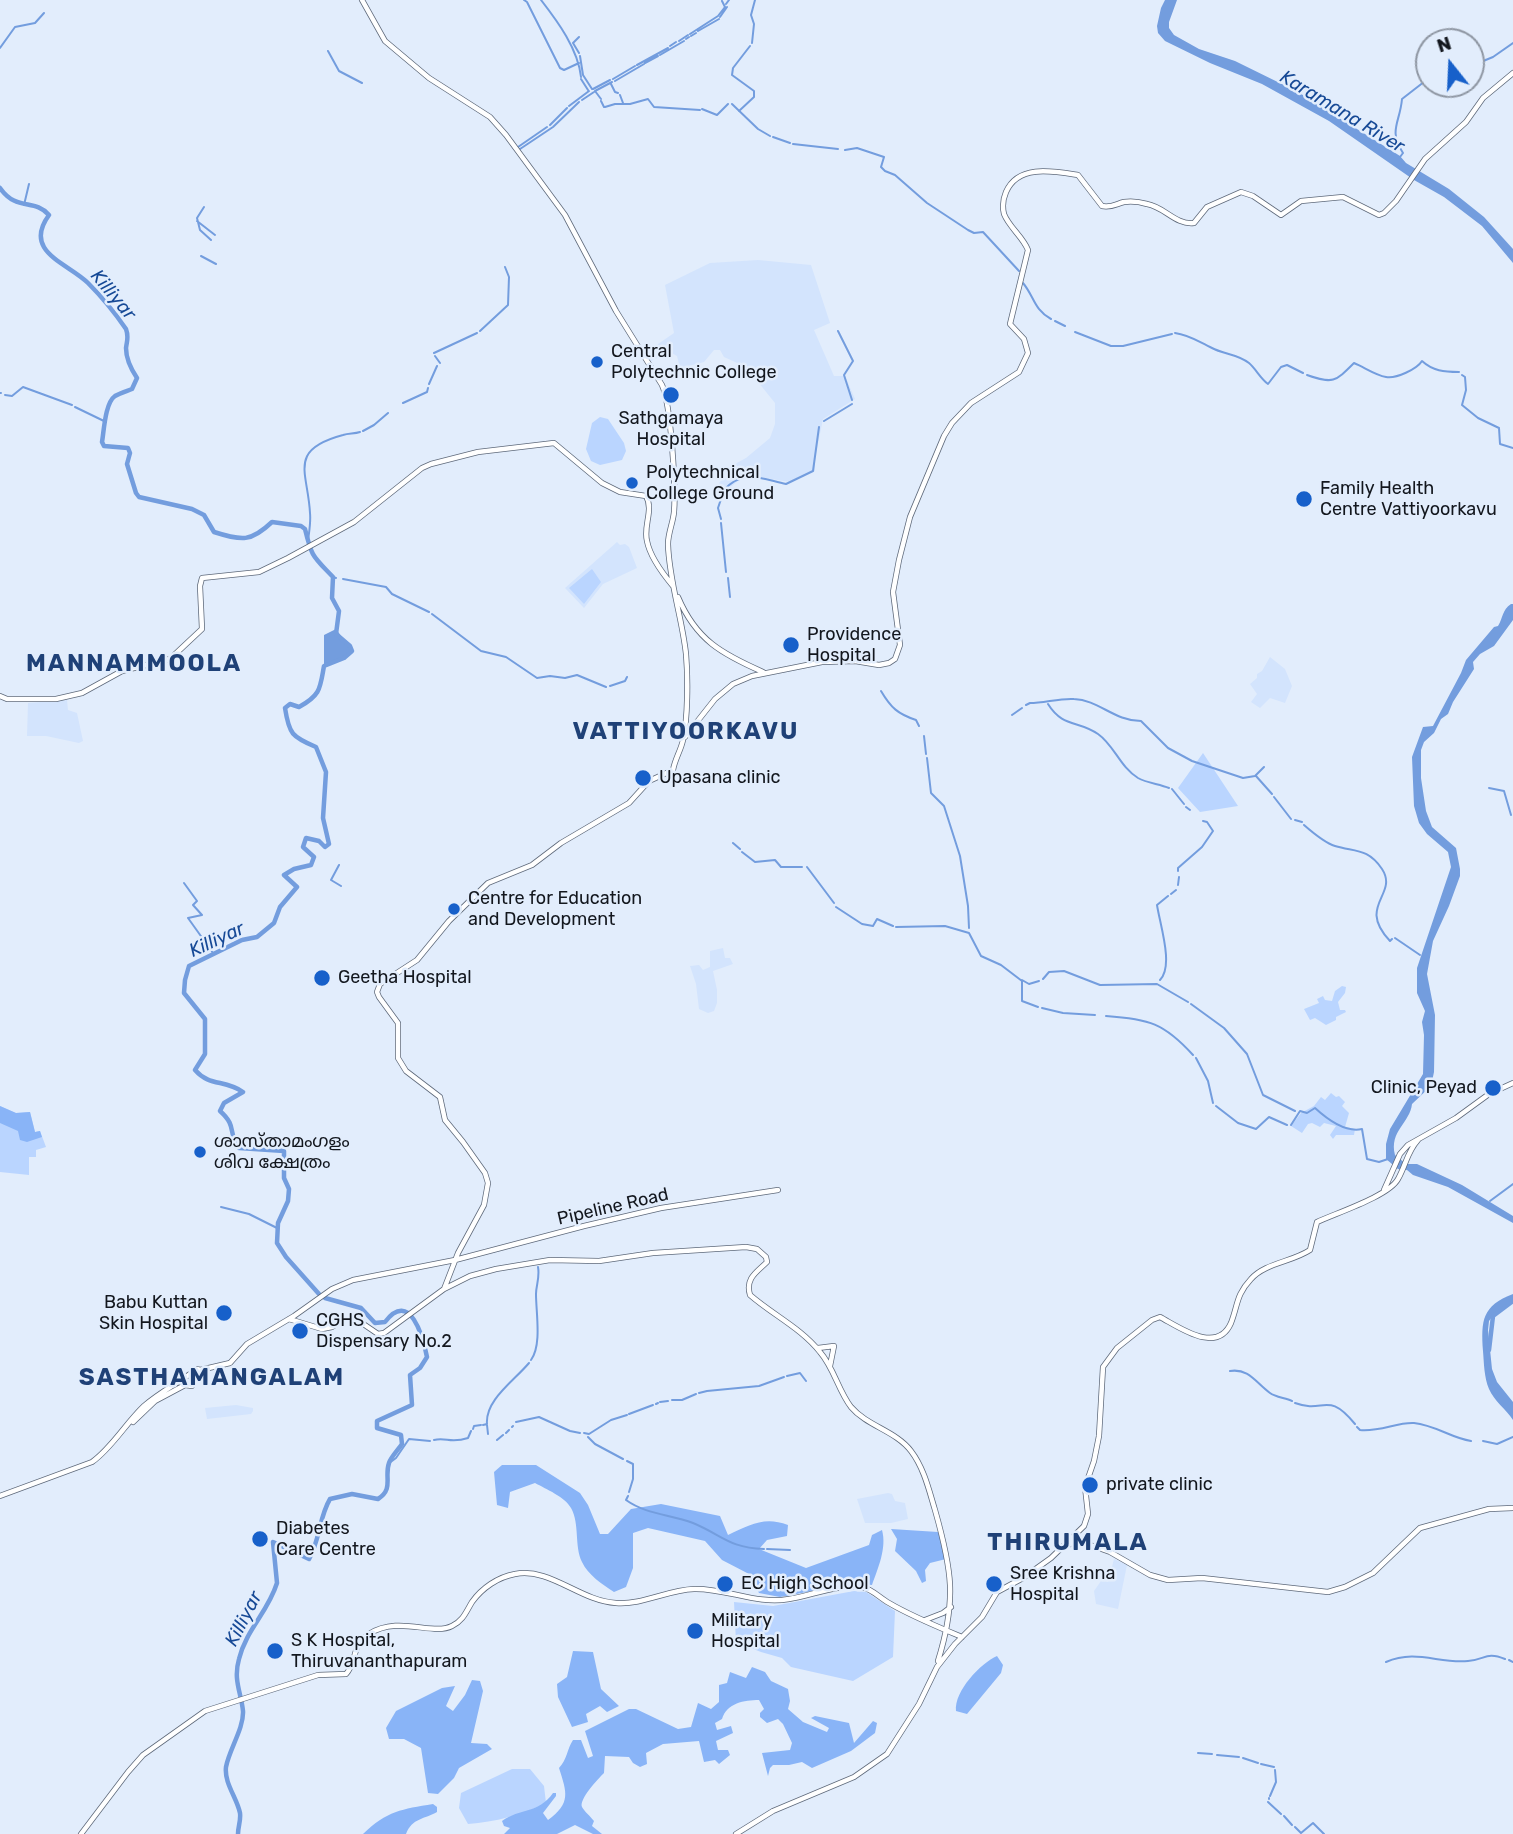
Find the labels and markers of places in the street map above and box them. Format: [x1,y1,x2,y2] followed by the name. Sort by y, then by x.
[611,341,777,384] place label: Central Polytechnic College
[589,354,605,370] marker: Central Polytechnic College
[661,385,681,405] marker: Sathgamaya Hospital
[619,408,723,450] place label: Sathgamaya Hospital
[646,462,774,504] place label: Polytechnical College Ground
[624,475,640,491] marker: Polytechnical College Ground
[1320,478,1497,520] place label: Family Health Centre Vattiyoorkavu
[1294,489,1314,509] marker: Family Health Centre Vattiyoorkavu
[807,624,901,666] place label: Providence Hospital
[781,635,801,655] marker: Providence Hospital
[659,767,781,789] place label: Upasana clinic
[633,768,653,788] marker: Upasana clinic
[468,888,642,930] place label: Centre for Education and Development
[446,901,462,917] marker: Centre for Education and Development
[338,967,472,989] place label: Geetha Hospital
[312,968,332,988] marker: Geetha Hospital
[1371,1077,1477,1099] place label: Clinic, Peyad
[1483,1078,1503,1098] marker: Clinic, Peyad
[214,1131,350,1174] place label: ശാസ്താമംഗളം ശിവ ക്ഷേത്രം
[192,1144,208,1160] marker: ശാസ്താമംഗളം ശിവ ക്ഷേത്രം
[99,1292,208,1334] place label: Babu Kuttan Skin Hospital
[214,1303,234,1323] marker: Babu Kuttan Skin Hospital
[316,1310,452,1352] place label: CGHS Dispensary No.2
[290,1321,310,1341] marker: CGHS Dispensary No.2
[1106,1474,1213,1496] place label: private clinic
[1080,1475,1100,1495] marker: private clinic
[276,1518,376,1560] place label: Diabetes Care Centre
[250,1529,270,1549] marker: Diabetes Care Centre
[1010,1563,1115,1606] place label: Sree Krishna Hospital
[741,1573,869,1595] place label: EC High School
[715,1574,735,1594] marker: EC High School
[984,1574,1004,1594] marker: Sree Krishna Hospital
[711,1610,780,1652] place label: Military Hospital
[685,1621,705,1641] marker: Military Hospital
[291,1630,467,1672] place label: S K Hospital, Thiruvananthapuram
[265,1641,285,1661] marker: S K Hospital, Thiruvananthapuram

